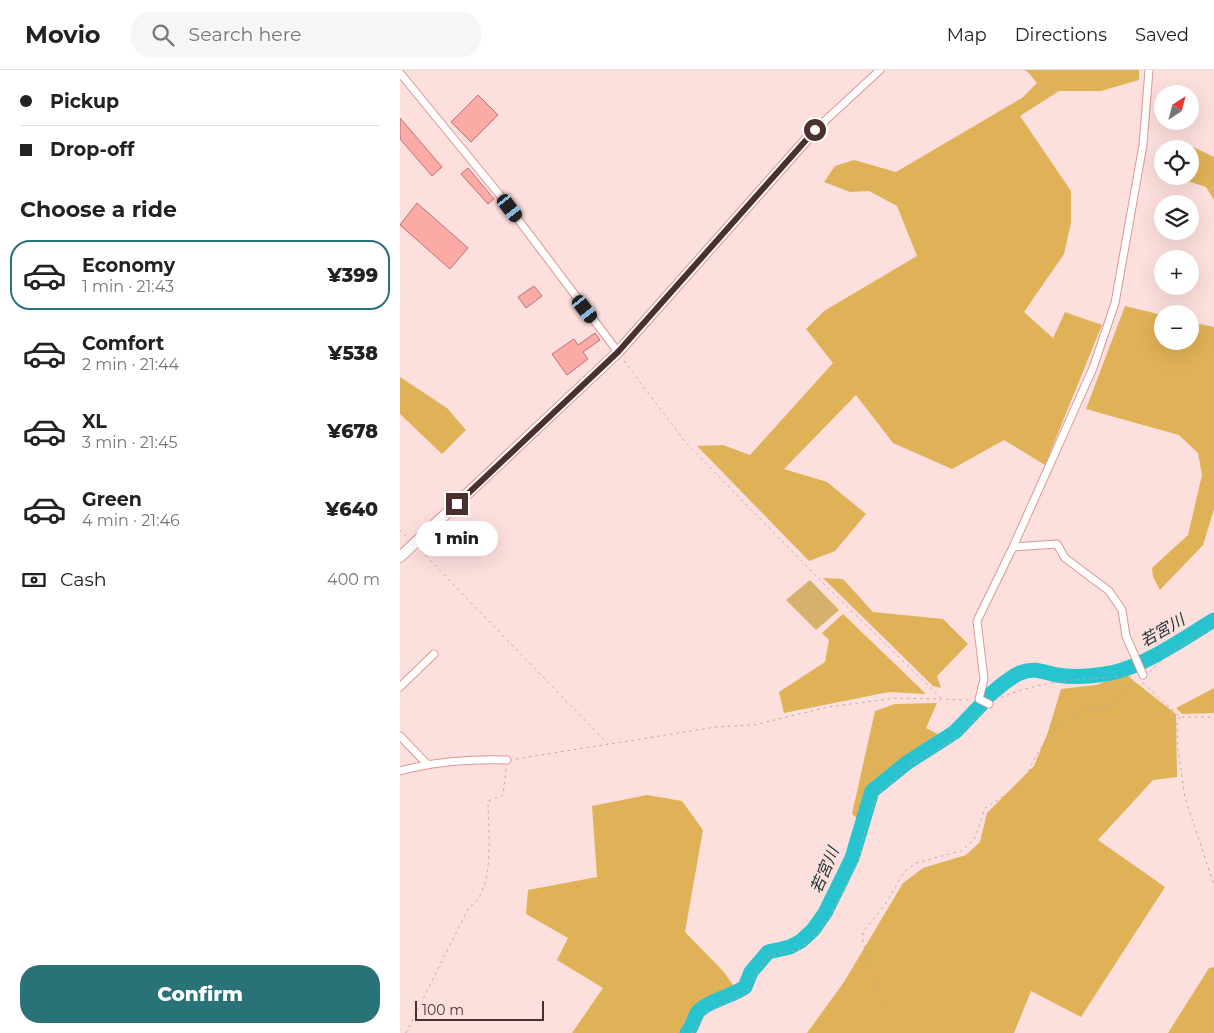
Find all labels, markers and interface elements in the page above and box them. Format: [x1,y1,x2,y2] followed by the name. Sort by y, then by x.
[131,12,481,57] search box
[25,20,101,49] text: Movio
[149,21,177,49] icon: search
[189,23,302,46] text: Search here
[947,24,987,46] text: Map
[1015,24,1107,46] text: Directions
[1135,24,1189,46] text: Saved
[1154,85,1199,130] north arrow
[1154,85,1199,350] map controls
[50,90,119,113] text: Pickup
[804,119,826,141] route start
[50,138,134,161] text: Drop-off
[1154,140,1199,185] button: locate
[494,192,525,224] car
[1154,195,1199,240] button: layers
[20,196,177,223] text: Choose a ride
[1154,250,1199,295] button: +
[22,253,67,298] icon: car
[82,254,175,277] text: Economy
[327,264,378,287] text: ¥399
[82,277,174,296] text: 1 min · 21:43
[569,293,600,325] car
[1154,305,1199,350] button: −
[22,331,67,376] icon: car
[82,332,164,355] text: Comfort
[328,342,378,365] text: ¥538
[82,355,179,374] text: 2 min · 21:44
[22,409,67,454] icon: car
[82,410,107,433] text: XL
[327,420,378,443] text: ¥678
[82,433,178,452] text: 3 min · 21:45
[22,487,67,532] icon: car
[82,488,142,511] text: Green
[446,493,468,515] route end
[325,498,378,521] text: ¥640
[82,511,180,530] text: 4 min · 21:46
[416,522,498,556] callout: 1 min
[435,529,479,548] text: 1 min
[20,566,48,594] icon: cash
[60,568,107,591] text: Cash
[327,570,380,589] text: 400 m
[1137,609,1190,651] water label: 若宮川
[806,843,843,896] water label: 若宮川
[20,965,380,1023] button: Confirm
[415,998,544,1021] scale bar
[422,1001,464,1019] text: 100 m

